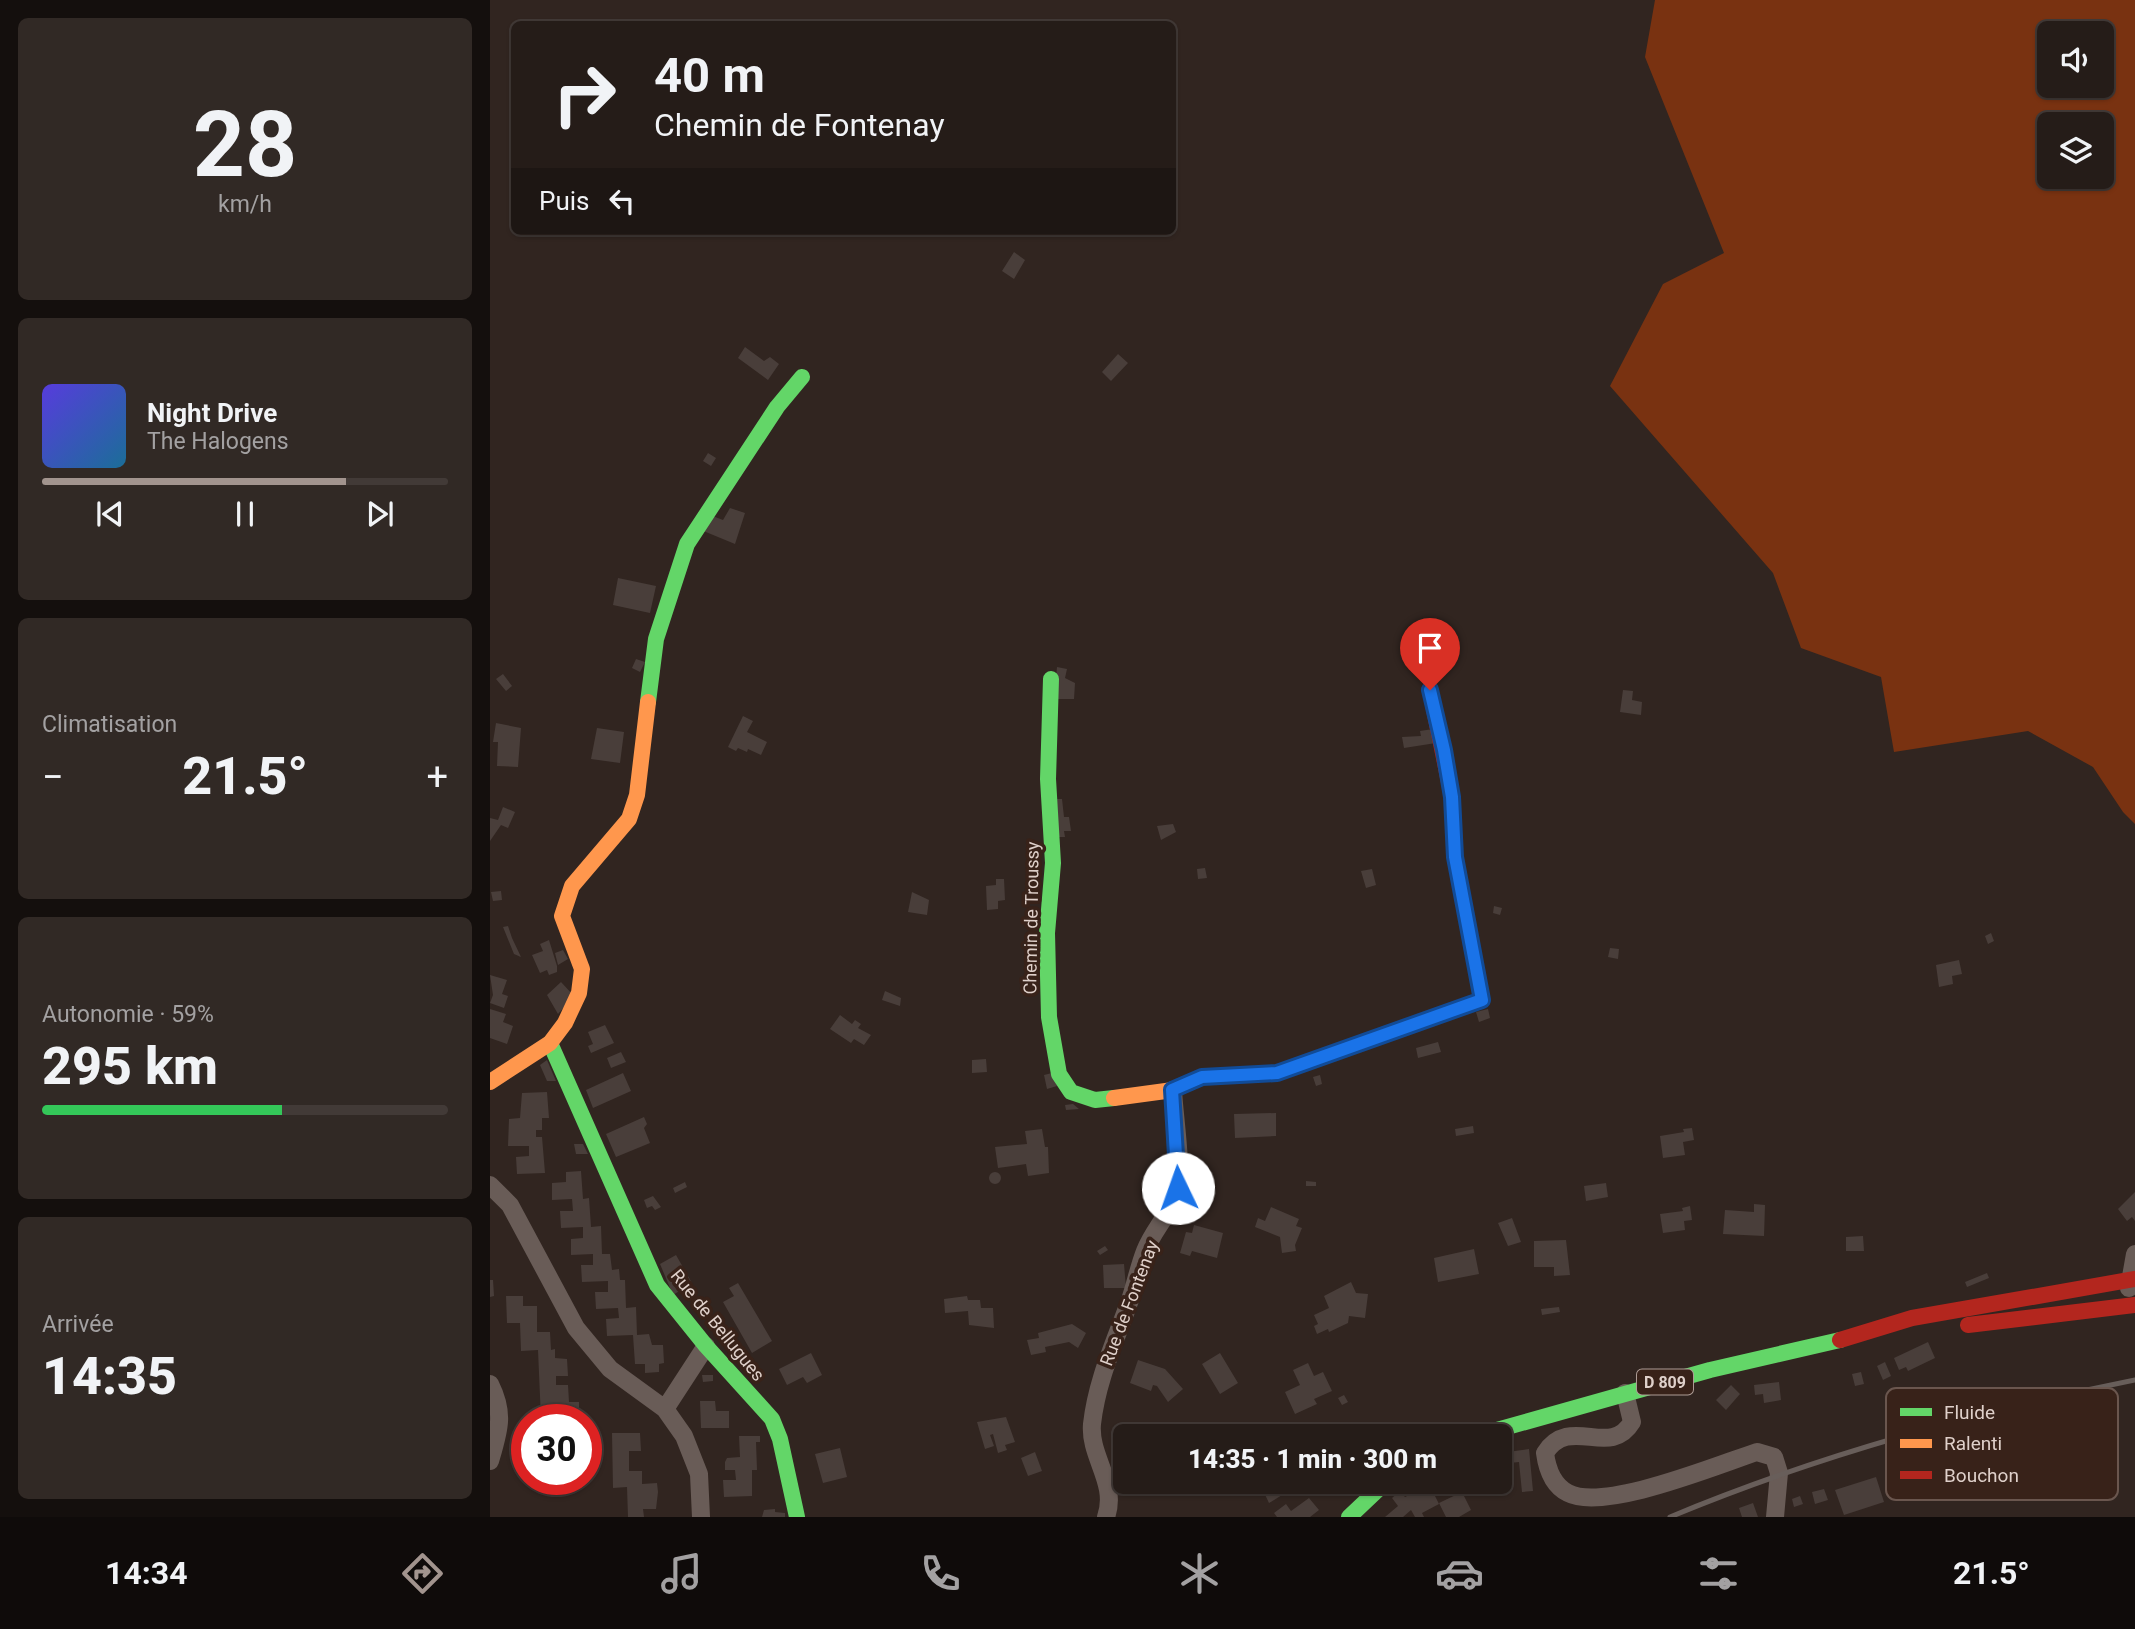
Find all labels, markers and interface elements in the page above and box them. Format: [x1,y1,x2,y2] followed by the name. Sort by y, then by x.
[2037,21,2114,189] map controls
[2037,21,2114,98] button: sound
[654,47,765,104] text: 40 m
[539,49,630,140] icon: right
[193,92,297,198] text: 28
[654,106,945,144] text: Chemin de Fontenay
[2037,112,2114,189] button: layers
[603,182,641,220] icon: left
[539,186,589,216] text: Puis
[218,191,272,218] text: km/h
[147,398,277,428] text: Night Drive
[147,428,289,455] text: The Halogens
[91,495,129,533] icon: previous
[226,495,264,533] icon: pause
[361,495,399,533] icon: next
[1400,618,1460,690] pin
[1411,629,1449,667] icon: arrive
[42,711,177,738] text: Climatisation
[182,746,308,807] text: 21.5°
[42,755,64,799] text: −
[426,755,448,799] text: +
[1019,841,1043,995] street label: Chemin de Troussy
[42,1001,214,1028] text: Autonomie · 59%
[42,1036,218,1097] text: 295 km
[1141,1151,1215,1225] position arrow
[1095,1237,1163,1369] street label: Rue de Fontenay
[667,1265,769,1385] street label: Rue de Bellugues
[42,1311,114,1338] text: Arrivée
[42,1346,177,1407] text: 14:35
[1637,1370,1693,1394] road number: D 809
[1886,1388,2118,1500] legend
[1944,1401,1995,1424] text: Fluide
[511,1404,602,1495] speed limit sign: 30
[1944,1432,2002,1455] text: Ralenti
[1188,1444,1437,1474] text: 14:35 · 1 min · 300 m
[1944,1464,2019,1487] text: Bouchon
[398,1549,447,1598] icon: directions
[657,1549,706,1598] icon: music
[916,1549,965,1598] icon: phone
[1175,1549,1224,1598] icon: climate
[1435,1549,1484,1598] icon: car
[1694,1549,1743,1598] icon: filters
[105,1554,188,1592] text: 14:34
[1953,1554,2030,1592] text: 21.5°

